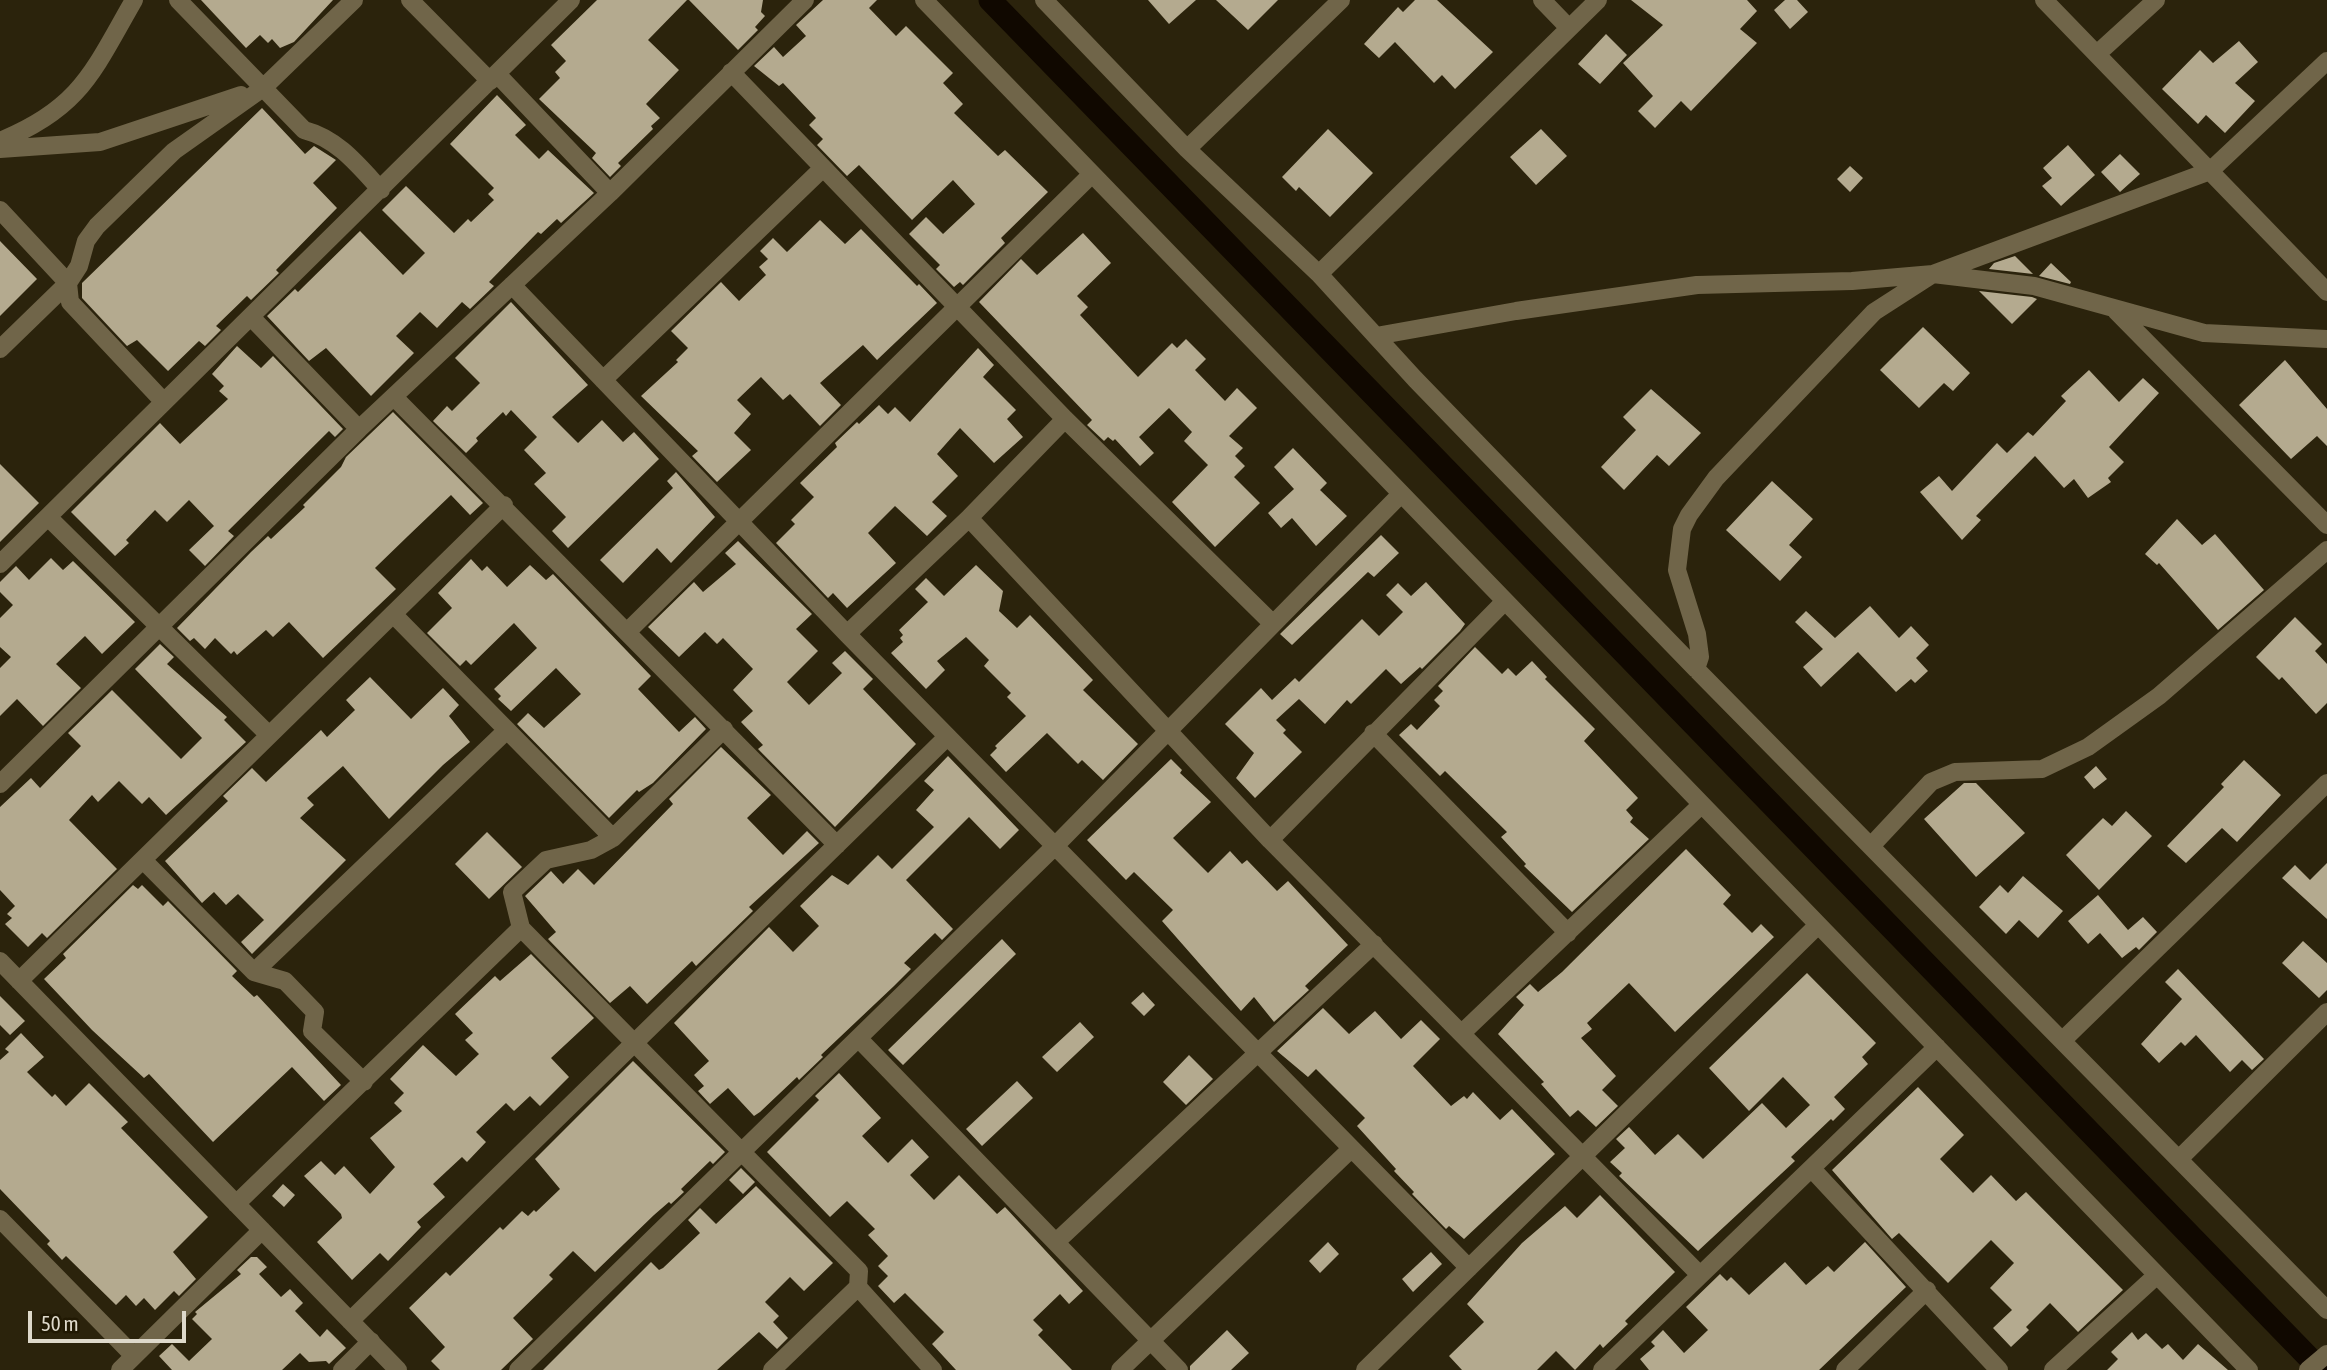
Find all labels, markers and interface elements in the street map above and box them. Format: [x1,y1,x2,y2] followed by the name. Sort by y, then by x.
[32,1296,189,1340] scale bar
[41,1311,79,1335] text: 50 m

